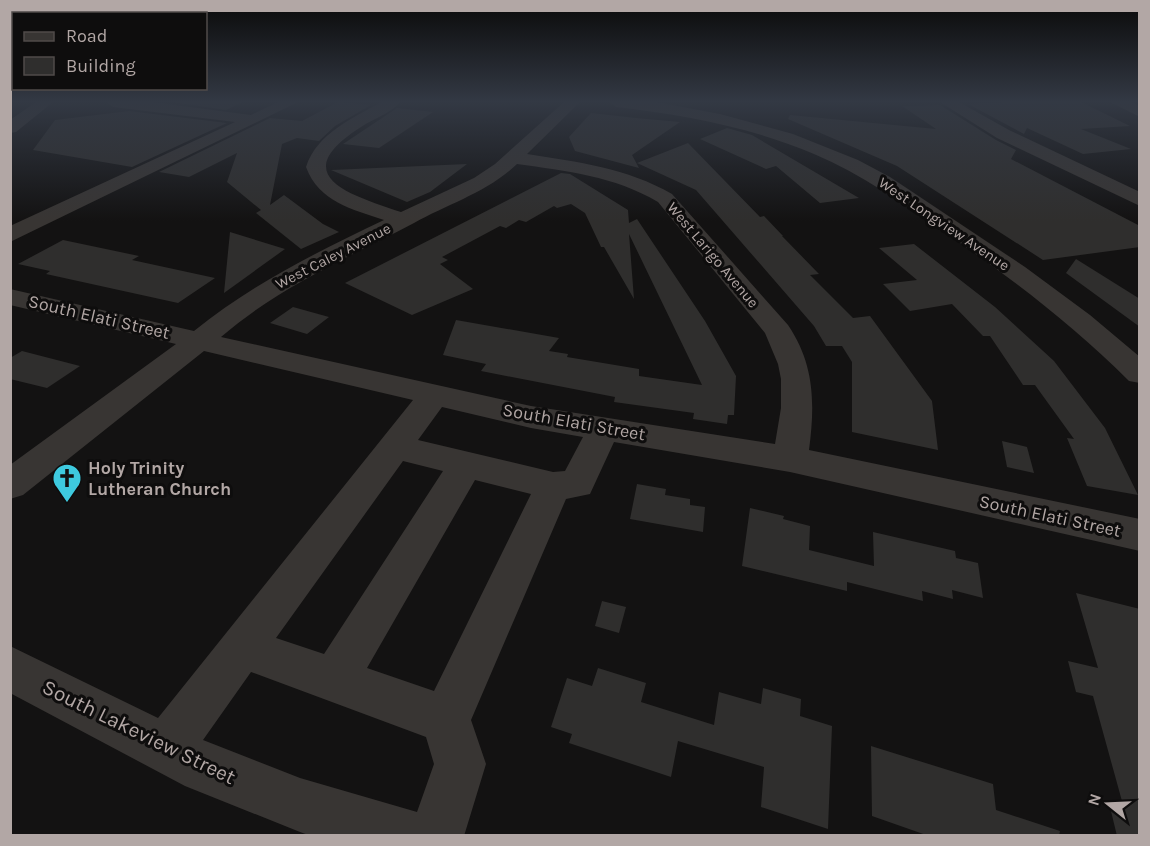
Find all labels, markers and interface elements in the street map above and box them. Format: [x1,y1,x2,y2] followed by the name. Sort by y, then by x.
[12,12,207,90] legend
[66,25,107,47] text: Road
[66,55,136,77] text: Building
[875,173,1013,275] street label: West Longview Avenue
[664,198,762,312] street label: West Larigo Avenue
[272,219,394,293] street label: West Caley Avenue
[26,290,172,344] street label: South Elati Street
[501,399,647,445] street label: South Elati Street
[88,457,231,500] place label: Holy Trinity Lutheran Church
[51,462,83,504] church icon: Holy Trinity Lutheran Church
[977,490,1123,542] street label: South Elati Street
[39,675,240,789] street label: South Lakeview Street
[1078,774,1138,834] north arrow
[1083,791,1105,808] text: N

